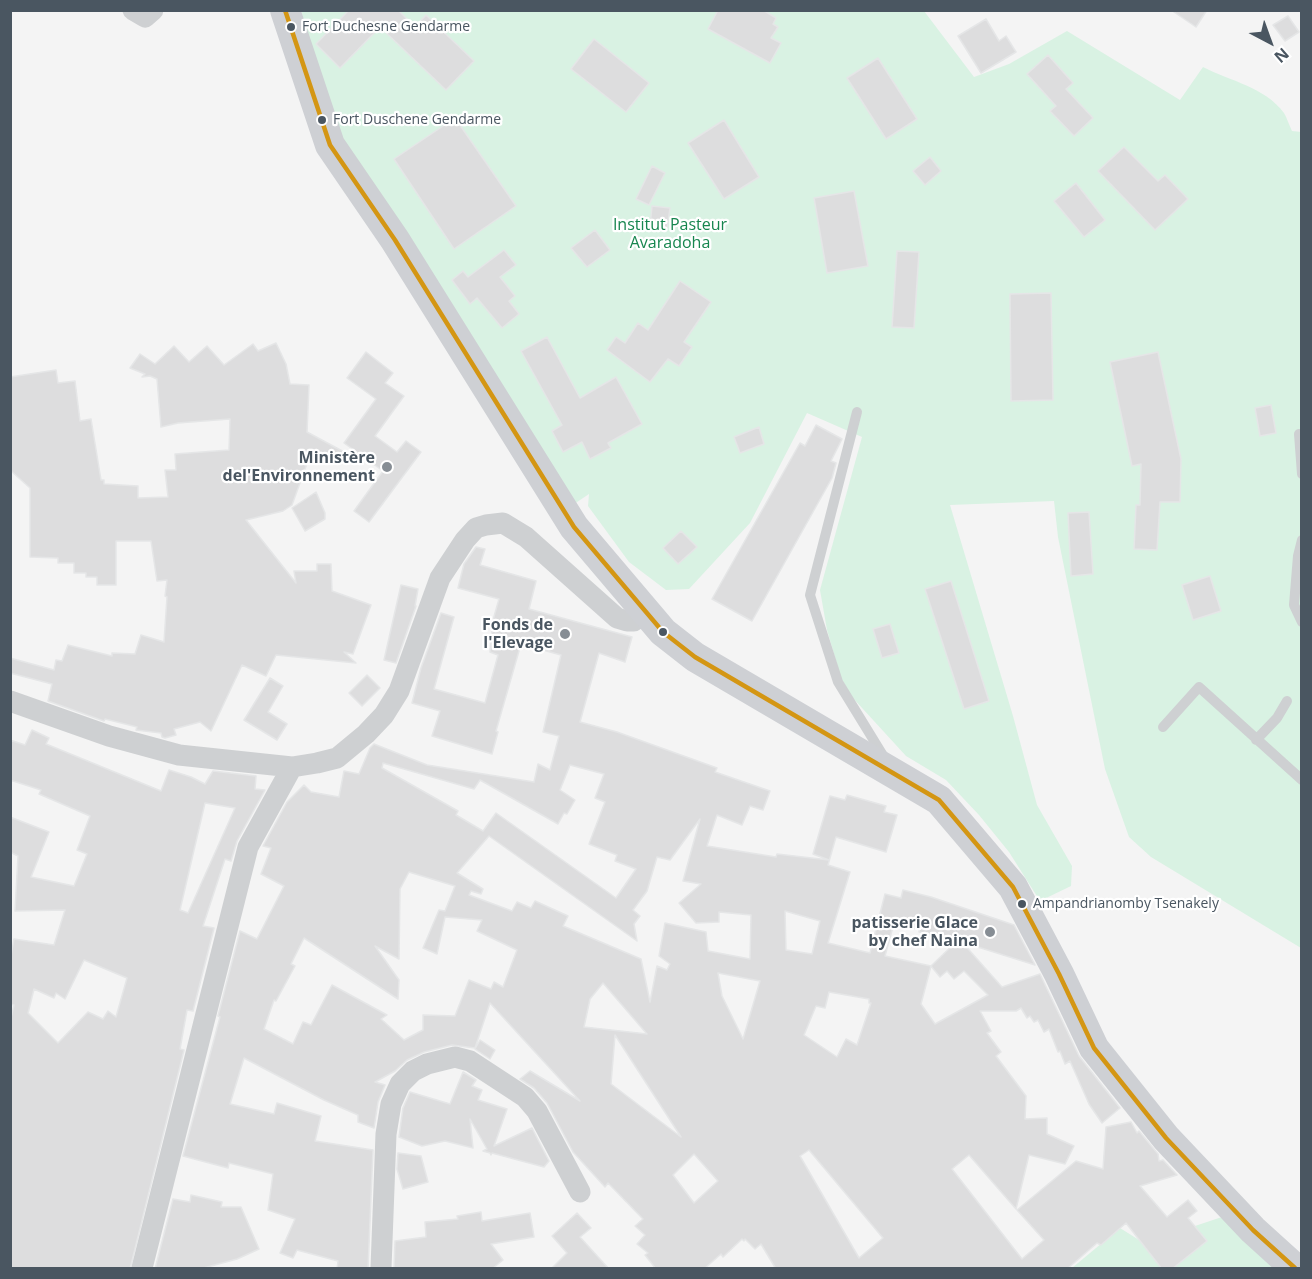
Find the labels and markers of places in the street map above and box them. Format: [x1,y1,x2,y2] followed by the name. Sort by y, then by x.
[302,19,470,35] place label: Fort Duchesne Gendarme
[285,21,297,33] marker: Fort Duchesne Gendarme
[333,112,501,128] place label: Fort Duschene Gendarme
[316,114,328,126] marker: Fort Duschene Gendarme
[223,448,375,486] place label: Ministère del'Environnement
[380,460,394,474] marker: Ministère del'Environnement
[482,615,553,653] place label: Fonds de l'Elevage
[657,626,669,638] unlabelled marker
[558,627,572,641] marker: Fonds de l'Elevage
[1033,896,1219,912] place label: Ampandrianomby Tsenakely
[1016,898,1028,910] marker: Ampandrianomby Tsenakely
[851,913,978,951] place label: patisserie Glace by chef Naina
[983,925,997,939] marker: patisserie Glace by chef Naina

